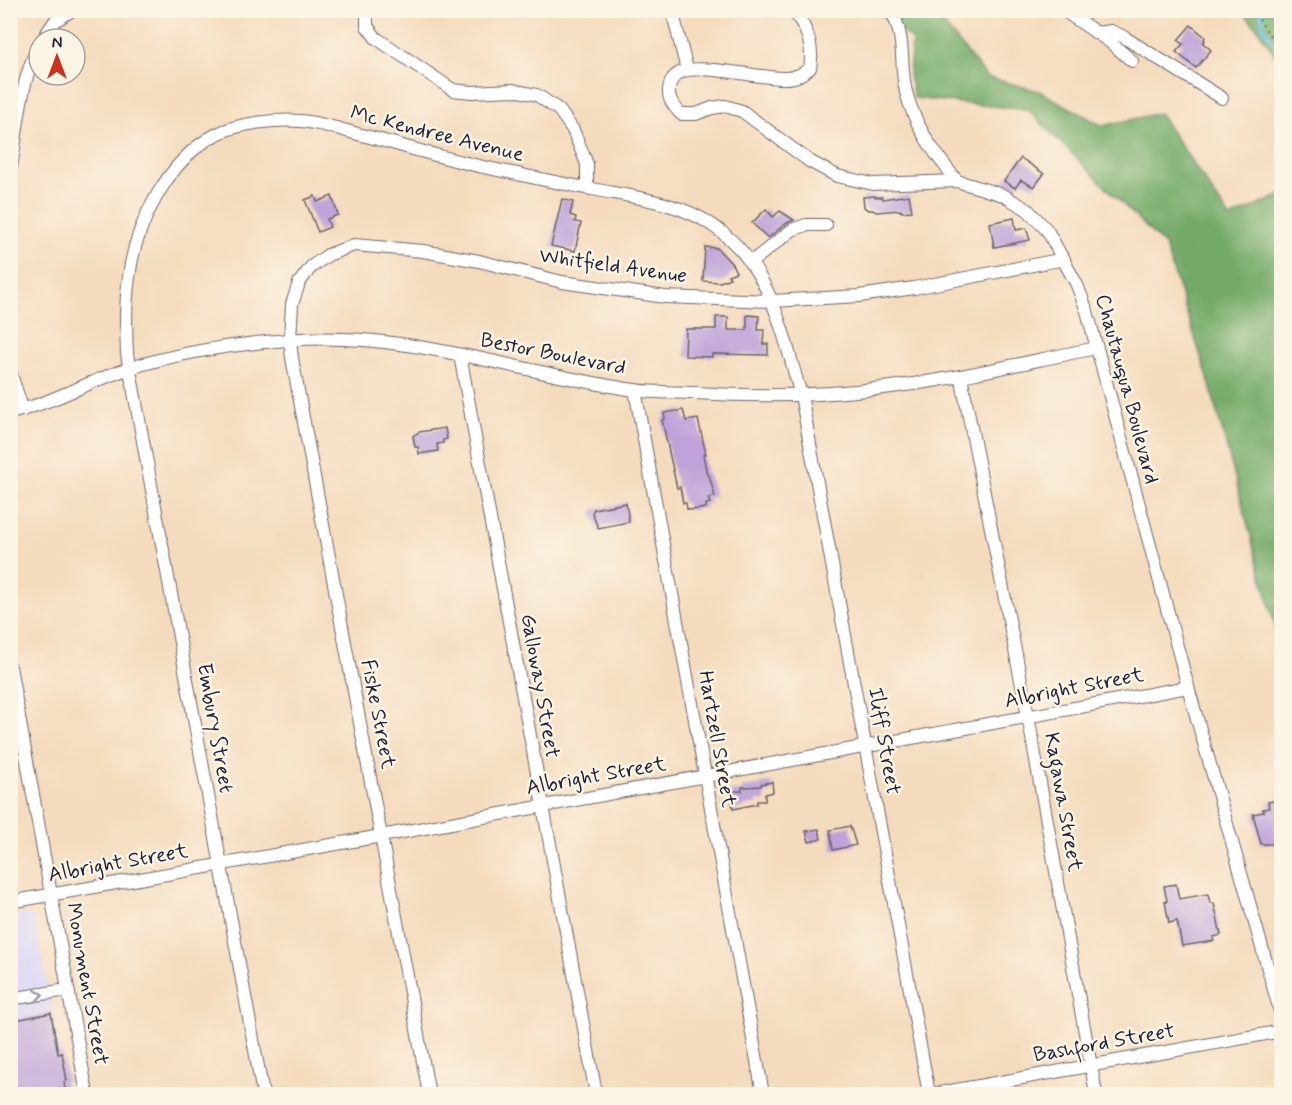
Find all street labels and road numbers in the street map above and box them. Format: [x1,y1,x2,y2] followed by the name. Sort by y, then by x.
[347,99,527,169] street label: Mc Kendree Avenue
[537,242,689,290] street label: Whitfield Avenue
[1088,291,1166,487] street label: Chautauqua Boulevard
[478,326,628,382] street label: Bestor Boulevard
[514,611,567,761] street label: Galloway Street
[354,657,402,772] street label: Fiske Street
[190,661,240,795] street label: Embury Street
[1002,661,1147,715] street label: Albright Street
[691,669,743,810] street label: Hartzell Street
[861,685,907,797] street label: Iliff Street
[1035,730,1089,875] street label: Kagawa Street
[524,750,669,802] street label: Albright Street
[46,837,191,889] street label: Albright Street
[59,900,115,1068] street label: Monument Street
[1031,1017,1177,1071] street label: Bashford Street

